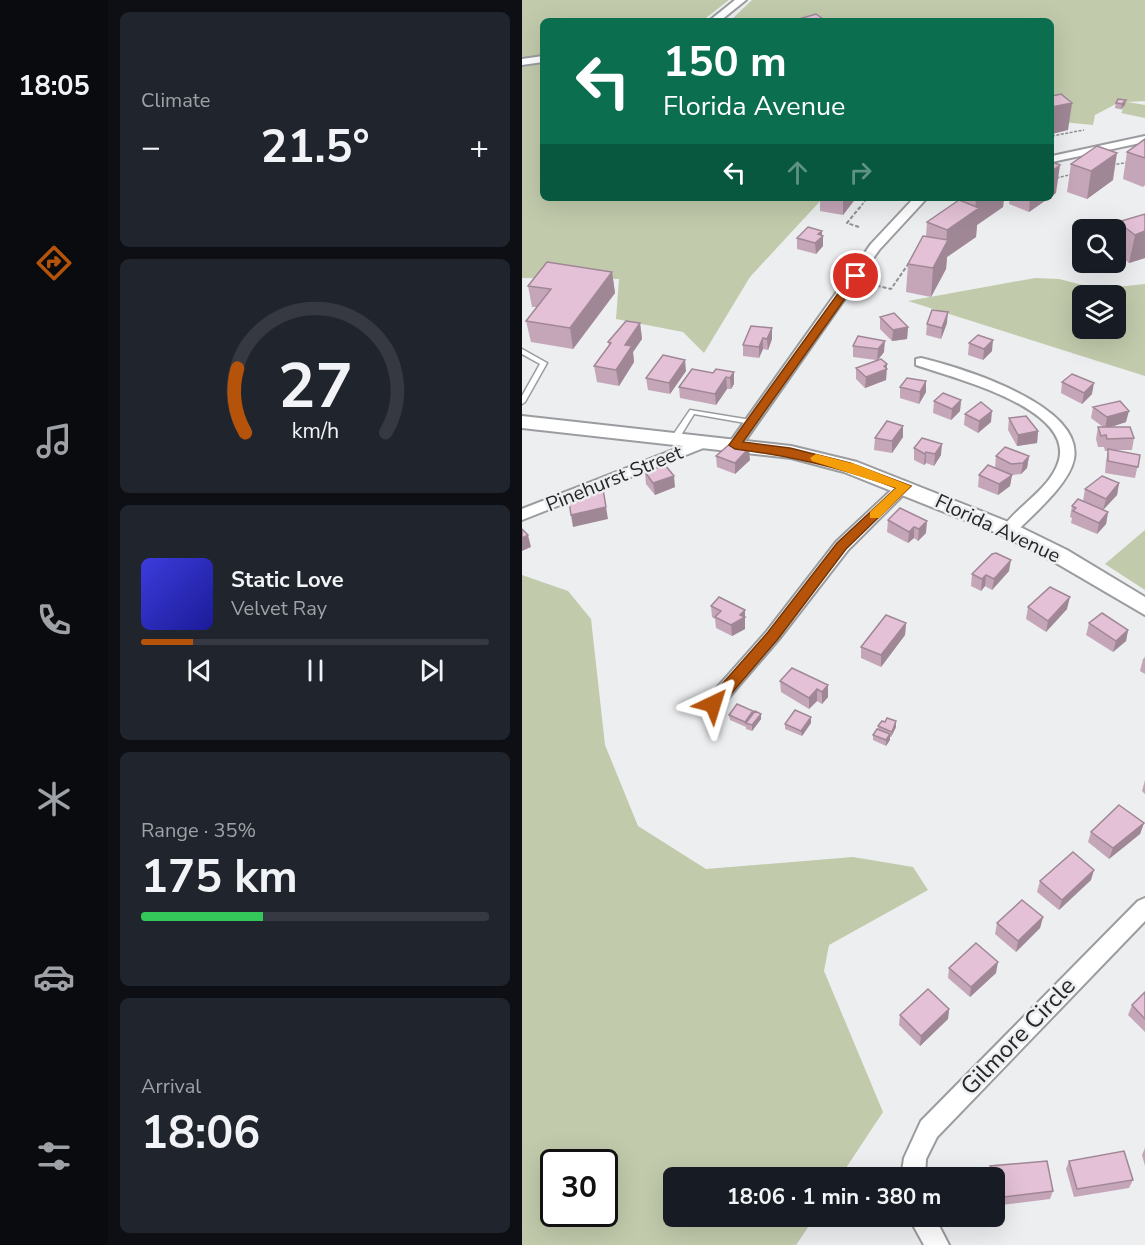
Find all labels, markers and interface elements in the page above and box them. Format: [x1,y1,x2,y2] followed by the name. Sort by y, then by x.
[663,34,787,91] text: 150 m
[564,42,642,120] icon: left
[18,68,90,105] text: 18:05
[141,87,210,114] text: Climate
[663,88,845,125] text: Florida Avenue
[260,117,370,178] text: 21.5°
[141,125,161,170] text: −
[469,125,489,170] text: +
[718,156,751,189] icon: left
[781,156,814,189] icon: ahead
[844,156,877,189] icon: right
[1072,219,1126,339] map controls
[1072,219,1126,273] button: search
[33,242,75,284] icon: directions
[830,250,881,301] pin
[839,259,872,292] icon: arrive
[1072,285,1126,339] button: layers
[278,344,352,429] text: 27
[291,416,339,446] text: km/h
[33,420,75,462] icon: music
[542,438,687,518] street label: Pinehurst Street
[931,488,1065,569] street label: Florida Avenue
[231,565,344,595] text: Static Love
[231,595,327,622] text: Velvet Ray
[33,599,75,641] icon: phone
[183,654,216,687] icon: previous
[299,654,332,687] icon: pause
[415,654,448,687] icon: next
[681,672,745,736] position arrow
[33,778,75,820] icon: climate
[141,817,256,844] text: Range · 35%
[141,847,298,908] text: 175 km
[33,956,75,998] icon: car
[954,970,1082,1102] street label: Gilmore Circle
[141,1073,201,1100] text: Arrival
[141,1103,260,1164] text: 18:06
[33,1135,75,1177] icon: filters
[540,1149,618,1227] speed limit sign: 30
[727,1182,941,1212] text: 18:06 · 1 min · 380 m

